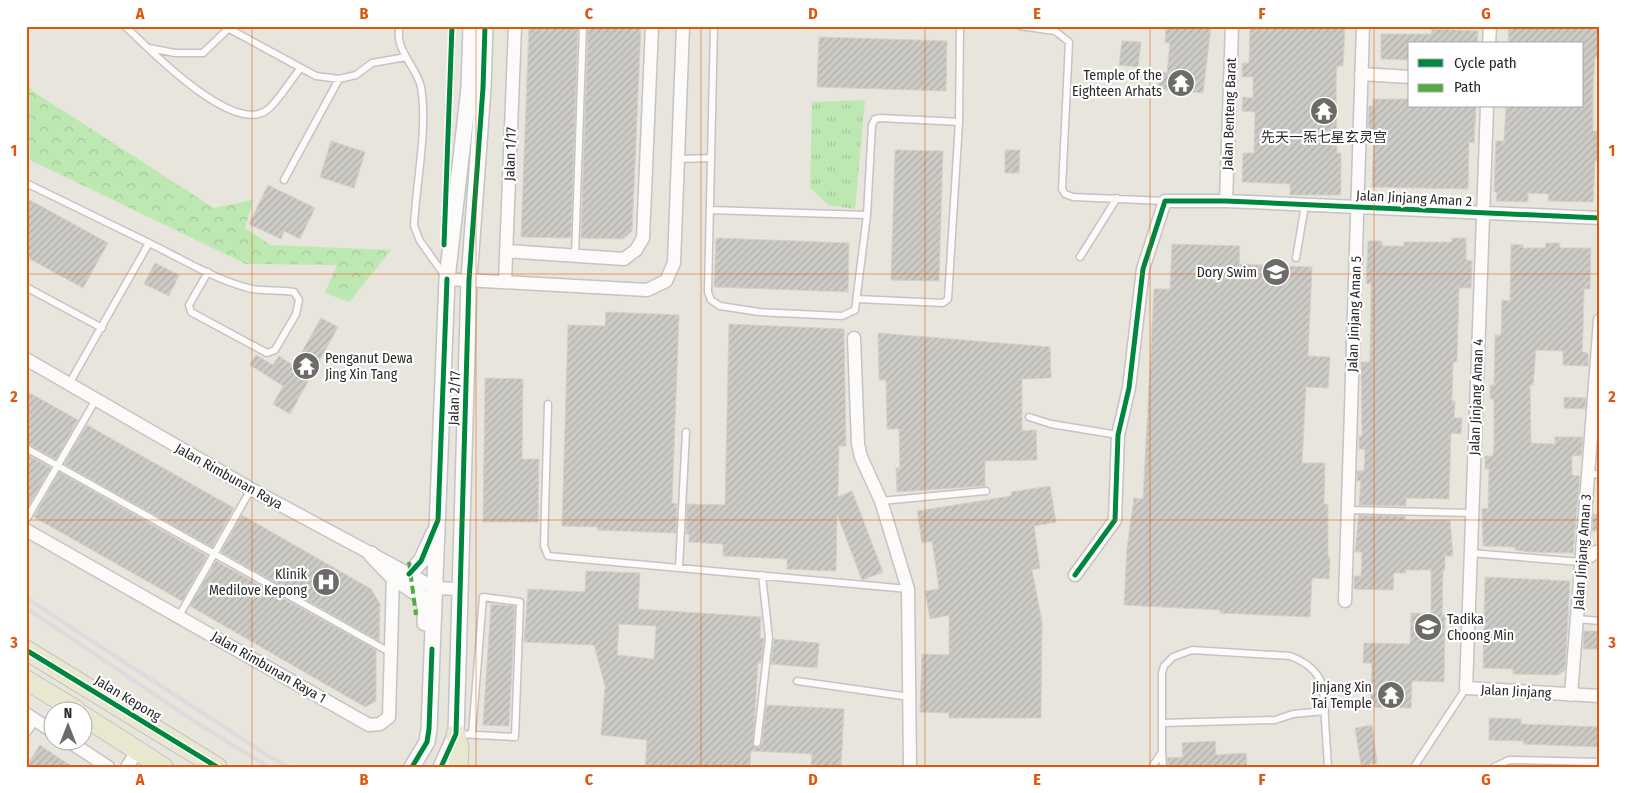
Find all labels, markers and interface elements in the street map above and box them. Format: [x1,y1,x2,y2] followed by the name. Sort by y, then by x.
[135,4,145,23] text: A
[360,4,369,23] text: B
[585,4,594,23] text: C
[808,4,818,23] text: D
[1033,4,1041,23] text: E
[1258,4,1266,23] text: F
[1481,4,1491,23] text: G
[1408,42,1584,108] legend
[1454,54,1517,72] text: Cycle path
[1219,57,1240,171] street label: Jalan Benteng Barat
[1072,67,1162,100] place label: Temple of the Eighteen Arhats
[1166,68,1196,98] temple icon: Temple of the Eighteen Arhats
[1454,78,1481,96] text: Path
[1309,96,1339,126] temple icon: 先天一炁七星玄灵宫
[501,126,520,181] street label: Jalan 1/17
[1261,129,1387,146] place label: 先天一炁七星玄灵宫
[11,141,17,160] text: 1
[1609,141,1615,160] text: 1
[1356,187,1472,210] street label: Jalan Jinjang Aman 2
[1344,256,1365,372] street label: Jalan Jinjang Aman 5
[1261,257,1291,287] school or university icon: Dory Swim
[1197,264,1257,281] place label: Dory Swim
[1466,338,1487,456] street label: Jalan Jinjang Aman 4
[325,350,413,383] place label: Penganut Dewa Jing Xin Tang
[291,351,321,381] temple icon: Penganut Dewa Jing Xin Tang
[445,370,464,426] street label: Jalan 2/17
[9,387,18,406] text: 2
[1607,387,1616,406] text: 2
[172,440,286,513] street label: Jalan Rimbunan Raya
[1570,494,1595,611] street label: Jalan Jinjang Aman 3
[209,566,307,599] place label: Klinik Medilove Kepong
[311,567,341,597] hospital icon: Klinik Medilove Kepong
[1447,611,1514,644] place label: Tadika Choong Min
[1413,612,1443,642] school or university icon: Tadika Choong Min
[209,628,329,707] street label: Jalan Rimbunan Raya 1
[9,633,18,652] text: 3
[1607,633,1616,652] text: 3
[91,672,164,725] street label: Jalan Kepong
[1311,679,1372,712] place label: Jinjang Xin Tai Temple
[1376,680,1406,710] temple icon: Jinjang Xin Tai Temple
[1480,681,1552,702] street label: Jalan Jinjang
[42,700,92,750] north arrow
[64,705,72,722] text: N
[135,770,145,789] text: A
[360,770,369,789] text: B
[585,770,594,789] text: C
[808,770,818,789] text: D
[1033,770,1041,789] text: E
[1258,770,1266,789] text: F
[1481,770,1491,789] text: G

